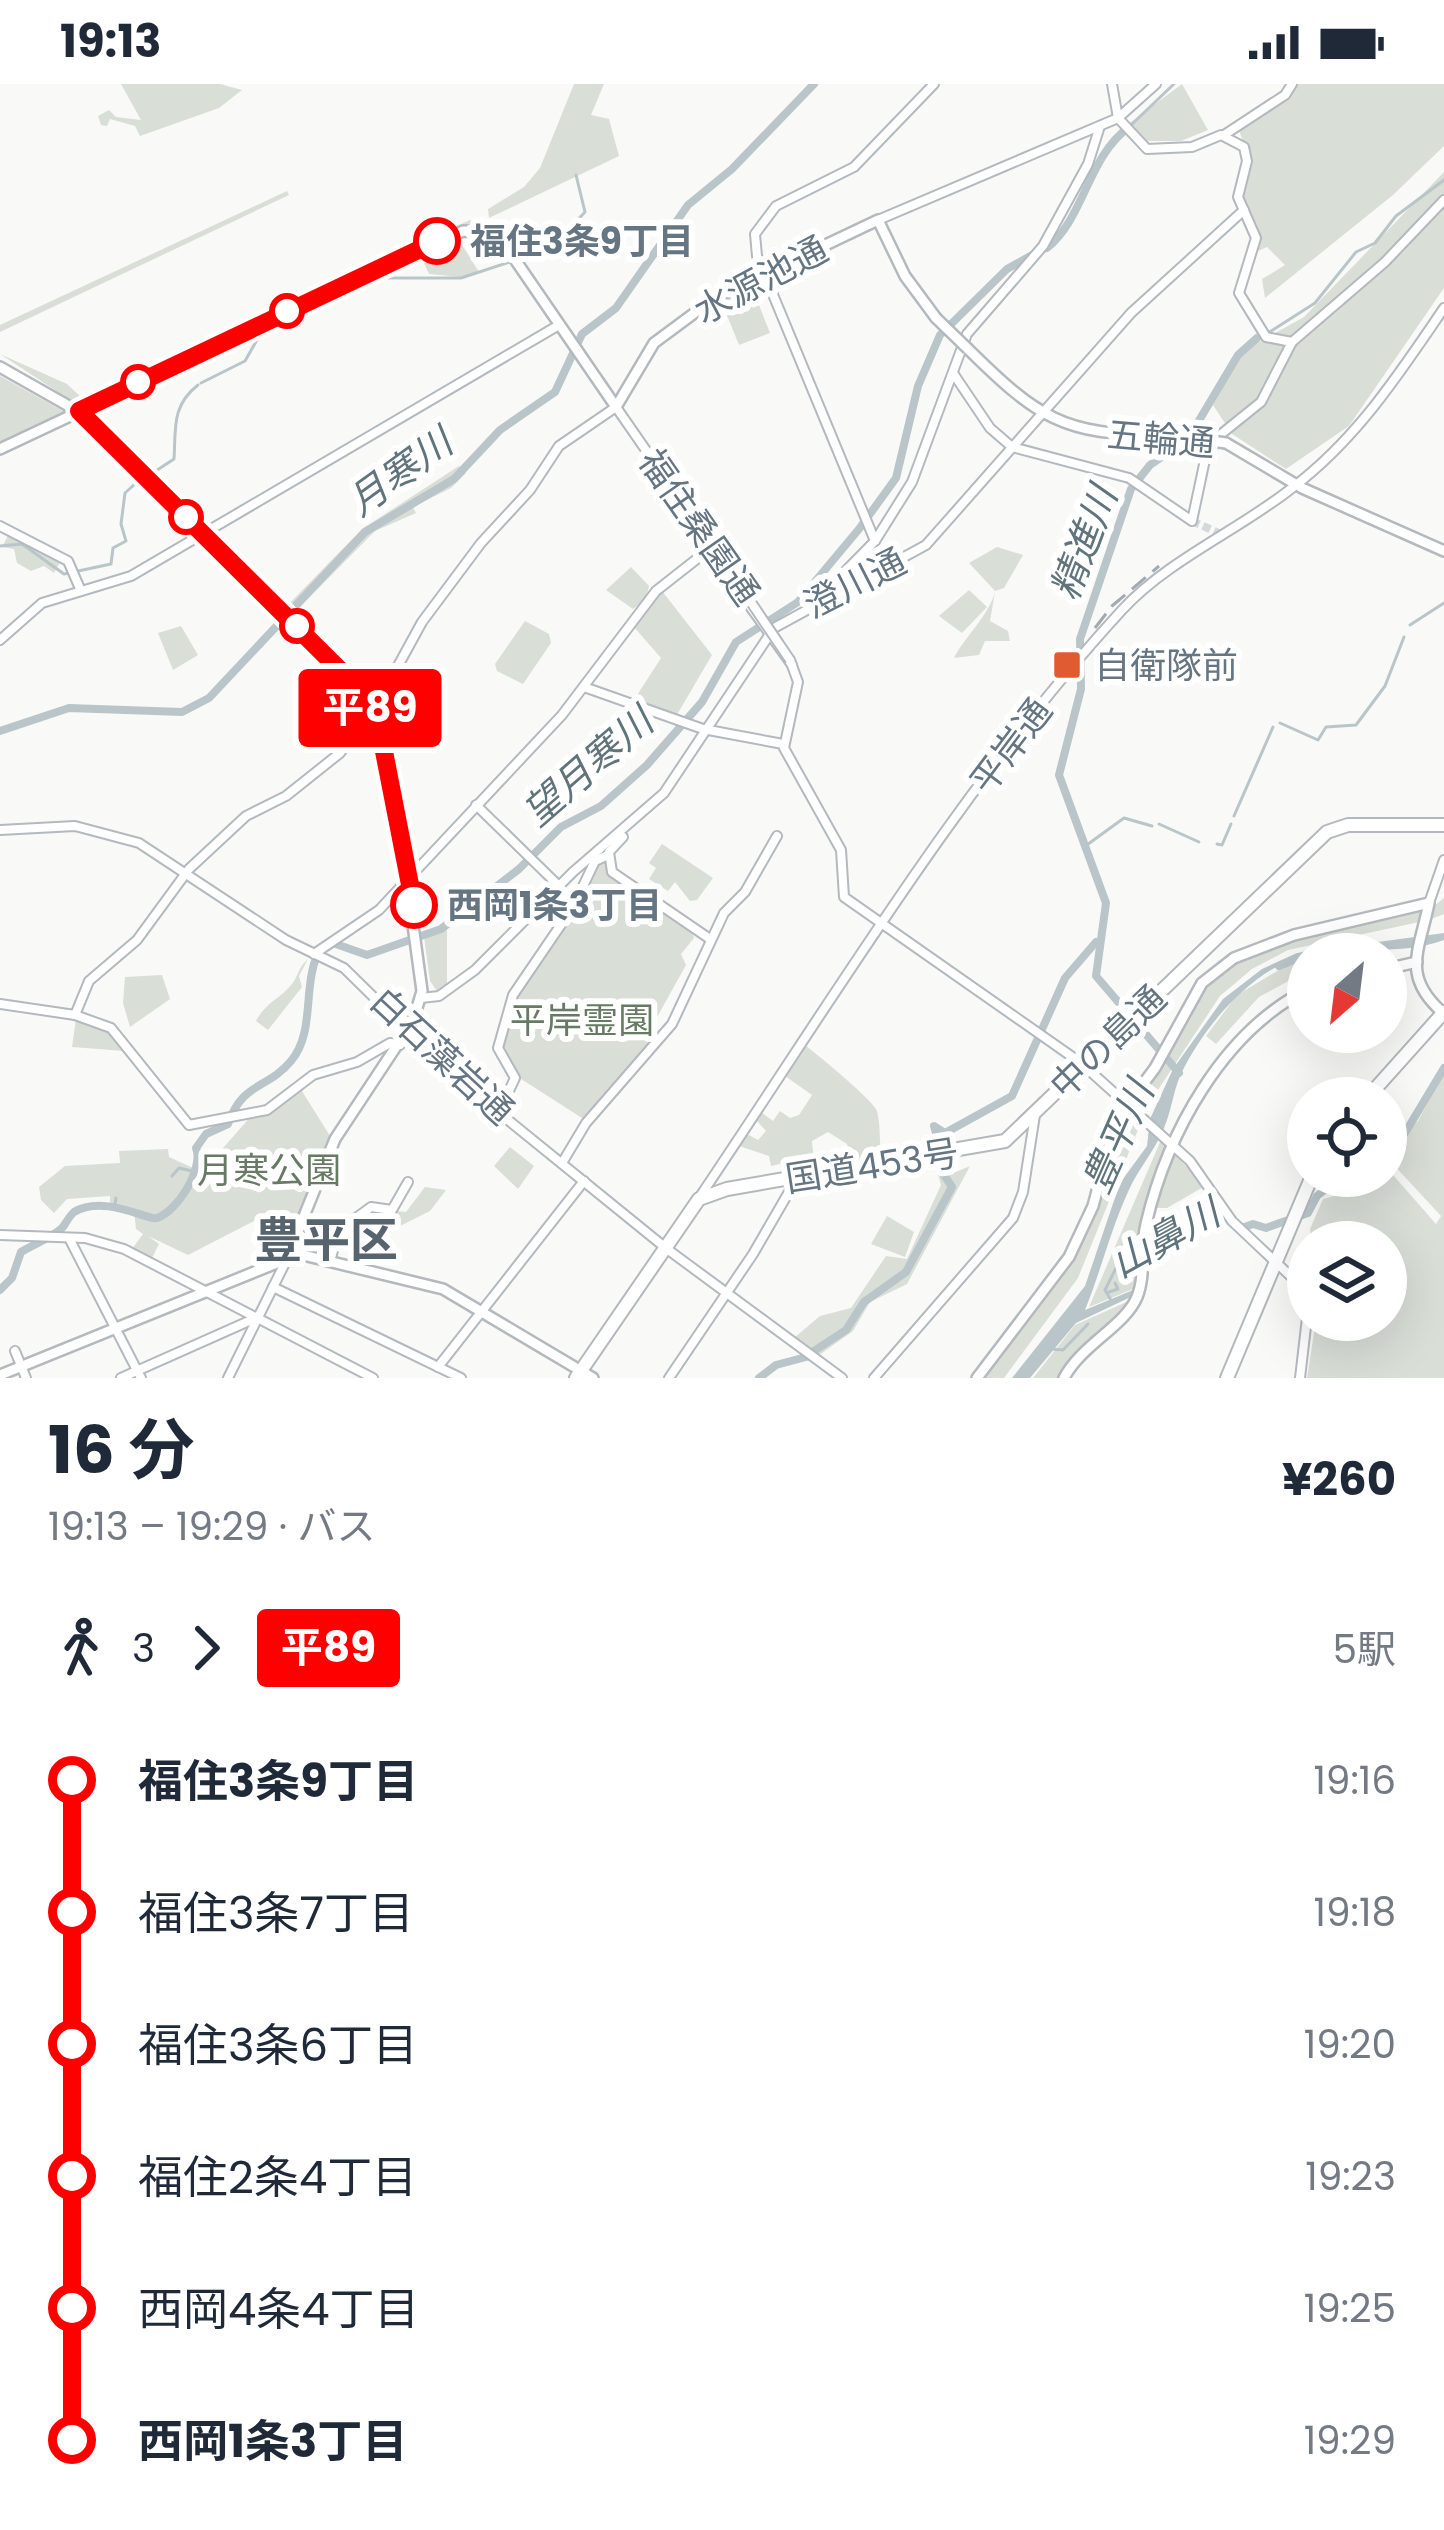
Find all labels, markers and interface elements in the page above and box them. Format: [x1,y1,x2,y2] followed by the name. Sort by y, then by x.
[60,10,162,73] text: 19:13
[470,216,694,267] place label: 福住3条9丁目
[415,219,459,263] marker: 福住3条9丁目
[685,224,837,336] street label: 水源池通
[271,295,303,327] unlabelled marker
[122,366,154,398] unlabelled marker
[1105,409,1217,469] street label: 五輪通
[337,413,467,529] water label: 月寒川
[626,439,772,615] street label: 福住桑園通
[1037,475,1132,607] water label: 精進川
[170,501,202,533] unlabelled marker
[795,536,915,630] street label: 澄川通
[281,610,313,642] unlabelled marker
[1094,640,1238,691] place label: 自衛隊前
[1051,649,1083,681] marker: 自衛隊前
[301,669,439,747] line badge: 平89
[322,678,418,737] text: 平89
[958,688,1064,804] street label: 平岸通
[511,692,668,839] water label: 望月寒川
[447,880,662,931] place label: 西岡1条3丁目
[392,883,436,927] marker: 西岡1条3丁目
[1287,933,1407,1053] north arrow
[1287,933,1407,1341] map controls
[1038,974,1178,1110] street label: 中の島通
[359,976,525,1136] street label: 白石藻岩通
[510,995,654,1046] park label: 平岸霊園
[1069,1069,1169,1202] water label: 豊平川
[1287,1077,1407,1197] button: locate
[782,1127,962,1205] street label: 国道453号
[197,1145,341,1196] park label: 月寒公園
[1100,1184,1233,1290] water label: 山鼻川
[254,1207,398,1274] district label: 豊平区
[1287,1221,1407,1341] button: layers
[48,1404,195,1496] text: 16 分
[1282,1448,1396,1511] text: ¥260
[48,1499,375,1554] text: 19:13 – 19:29 · バス
[48,1615,114,1681] icon: walk
[173,1615,239,1681] icon: forward
[281,1618,376,1677] text: 平89
[132,1621,155,1676] text: 3
[1333,1622,1396,1677] text: 5駅
[138,1750,418,1813] text: 福住3条9丁目
[1313,1753,1396,1808] text: 19:16
[138,1882,414,1945] text: 福住3条7丁目
[1314,1885,1396,1940] text: 19:18
[138,2014,418,2077] text: 福住3条6丁目
[1304,2017,1396,2072] text: 19:20
[138,2146,417,2209] text: 福住2条4丁目
[1305,2149,1396,2204] text: 19:23
[138,2278,420,2341] text: 西岡4条4丁目
[1304,2281,1396,2336] text: 19:25
[138,2410,407,2473] text: 西岡1条3丁目
[1304,2413,1396,2468] text: 19:29

